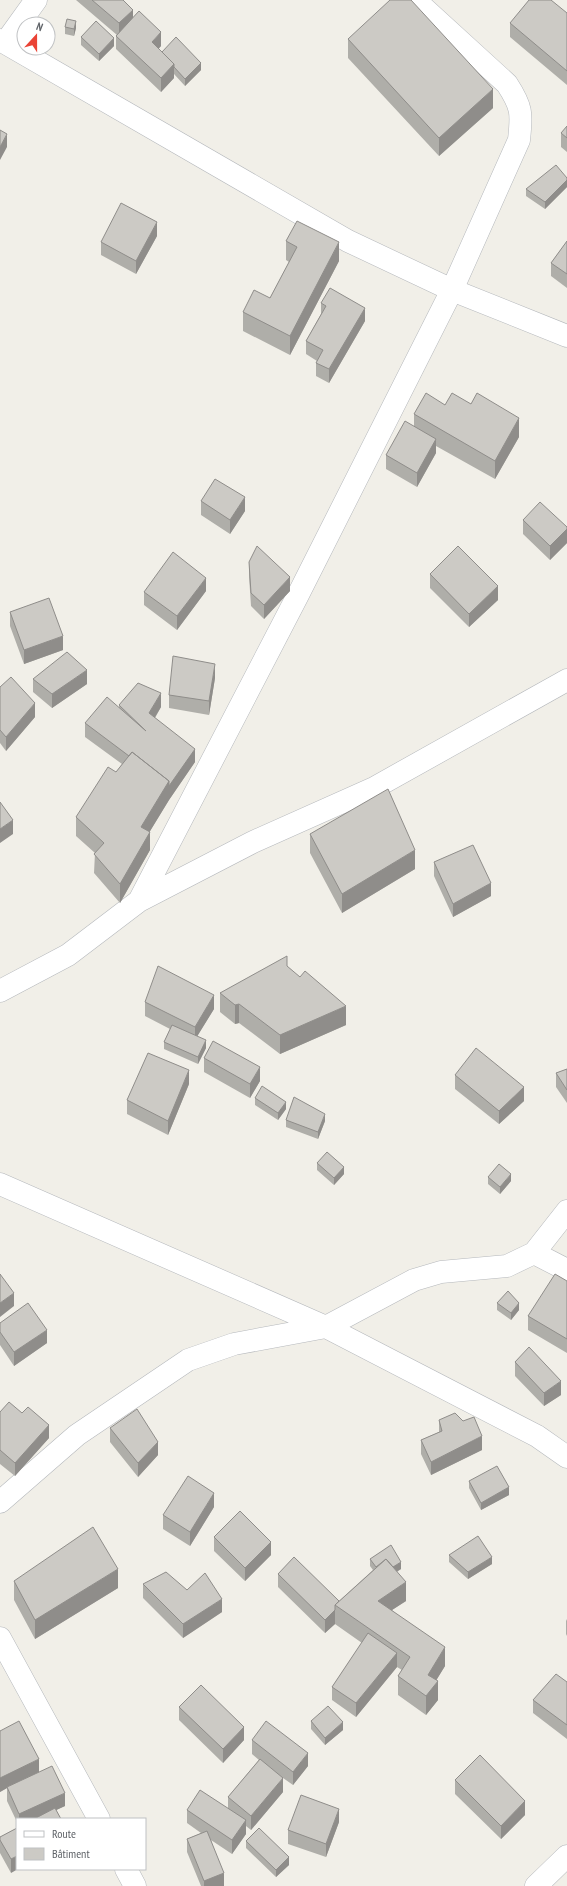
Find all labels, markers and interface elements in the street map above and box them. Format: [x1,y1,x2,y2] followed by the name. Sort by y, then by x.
[16,16,56,56] north arrow
[34,19,45,34] text: N
[16,1818,146,1870] legend
[52,1826,76,1841] text: Route
[52,1846,90,1861] text: Bâtiment

